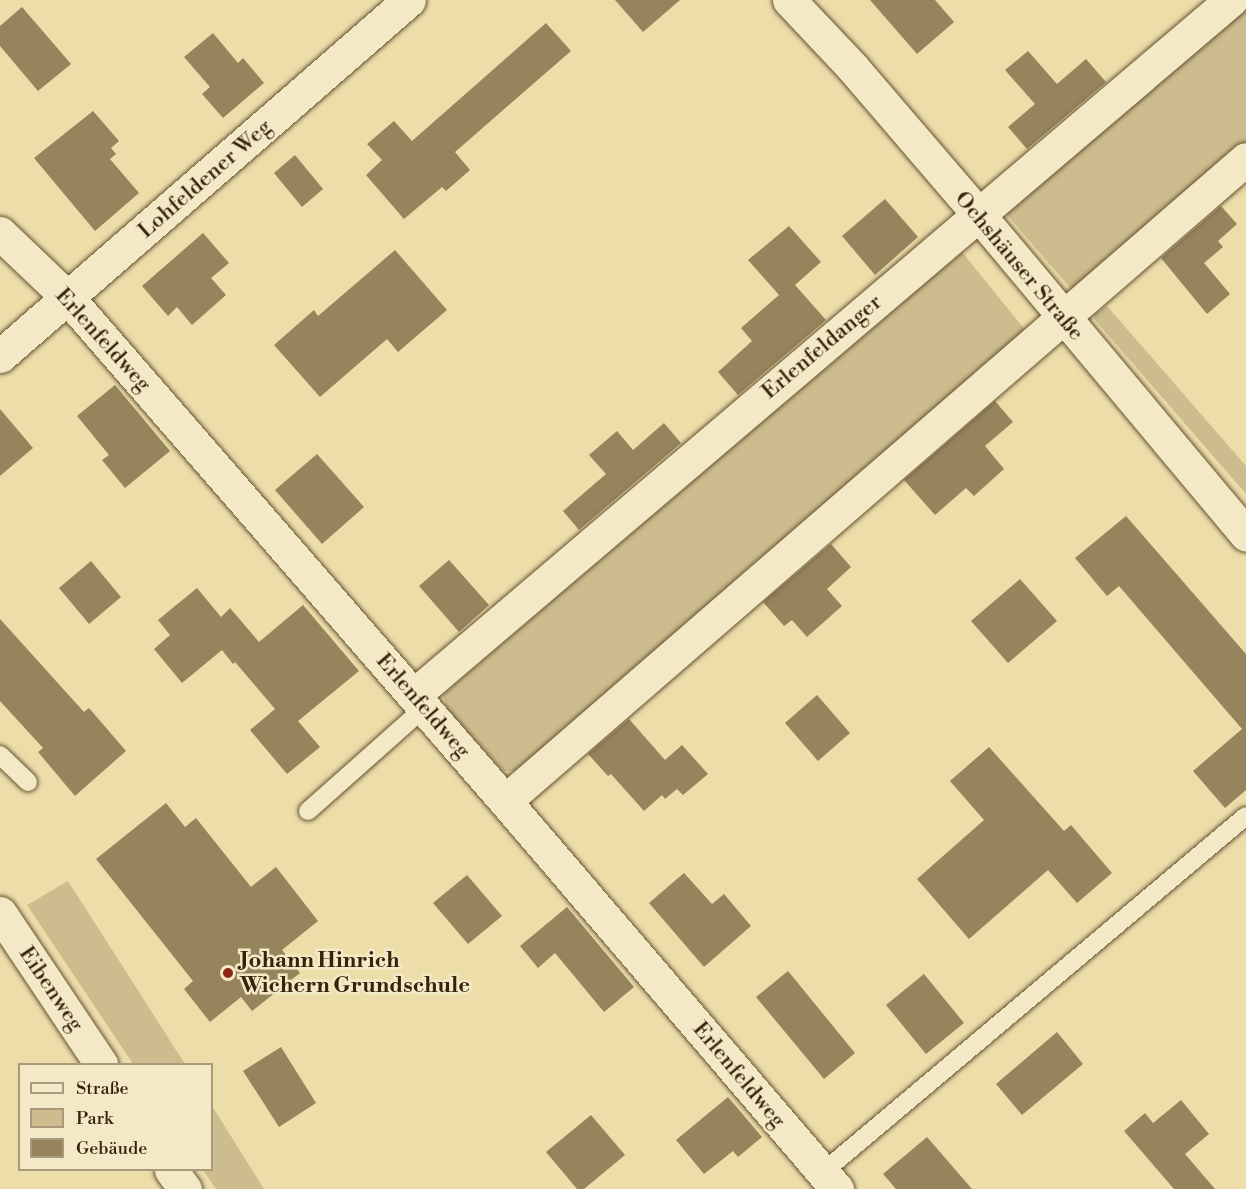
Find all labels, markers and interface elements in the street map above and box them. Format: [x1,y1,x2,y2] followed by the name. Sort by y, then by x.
[133,114,277,244] street label: Lohfeldener Weg
[949,186,1089,346] street label: Ochshäuser Straße
[50,283,156,397] street label: Erlenfeldweg
[757,289,887,405] street label: Erlenfeldanger
[370,648,476,764] street label: Erlenfeldweg
[13,942,89,1036] street label: Eibenweg
[240,947,470,998] place label: Johann Hinrich Wichern Grundschule
[221,966,235,980] marker: Johann Hinrich Wichern Grundschule
[687,1017,791,1133] street label: Erlenfeldweg
[18,1063,213,1171] legend
[76,1077,129,1100] text: Straße
[76,1107,113,1130] text: Park
[76,1137,147,1160] text: Gebäude

